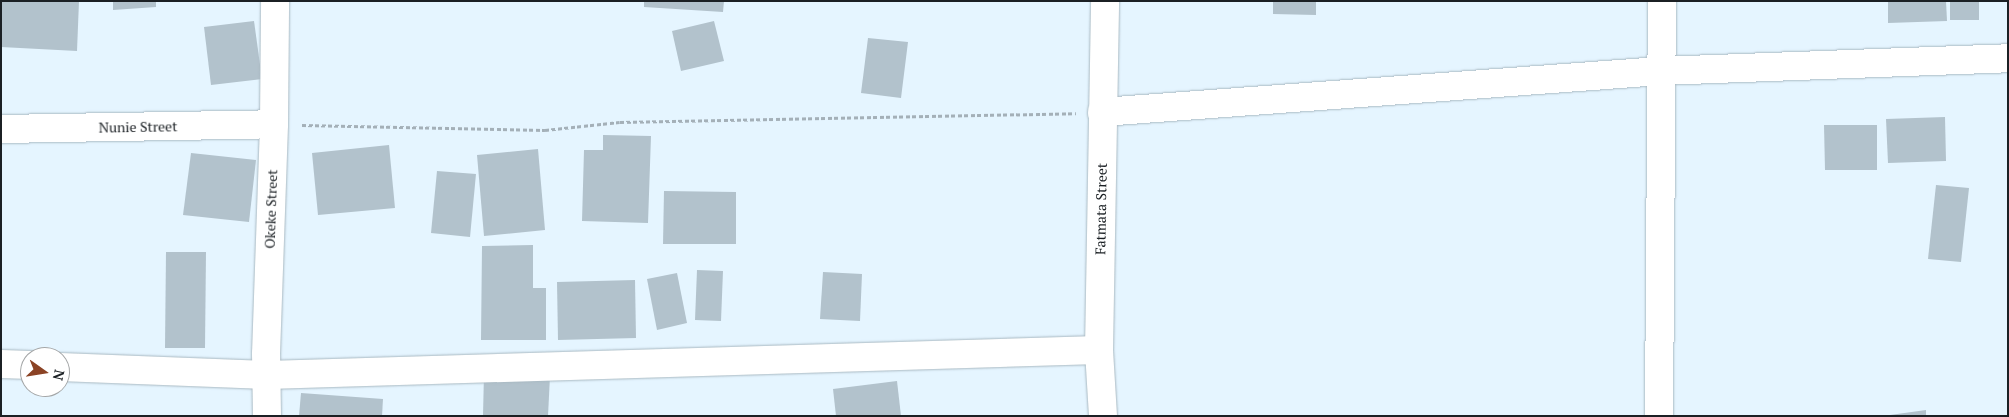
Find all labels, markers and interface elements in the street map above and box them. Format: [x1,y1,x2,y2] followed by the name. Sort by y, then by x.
[99,118,177,136] street label: Nunie Street
[1092,163,1110,255] street label: Fatmata Street
[261,169,281,249] street label: Okeke Street
[20,347,70,397] north arrow
[49,368,70,383] text: N

